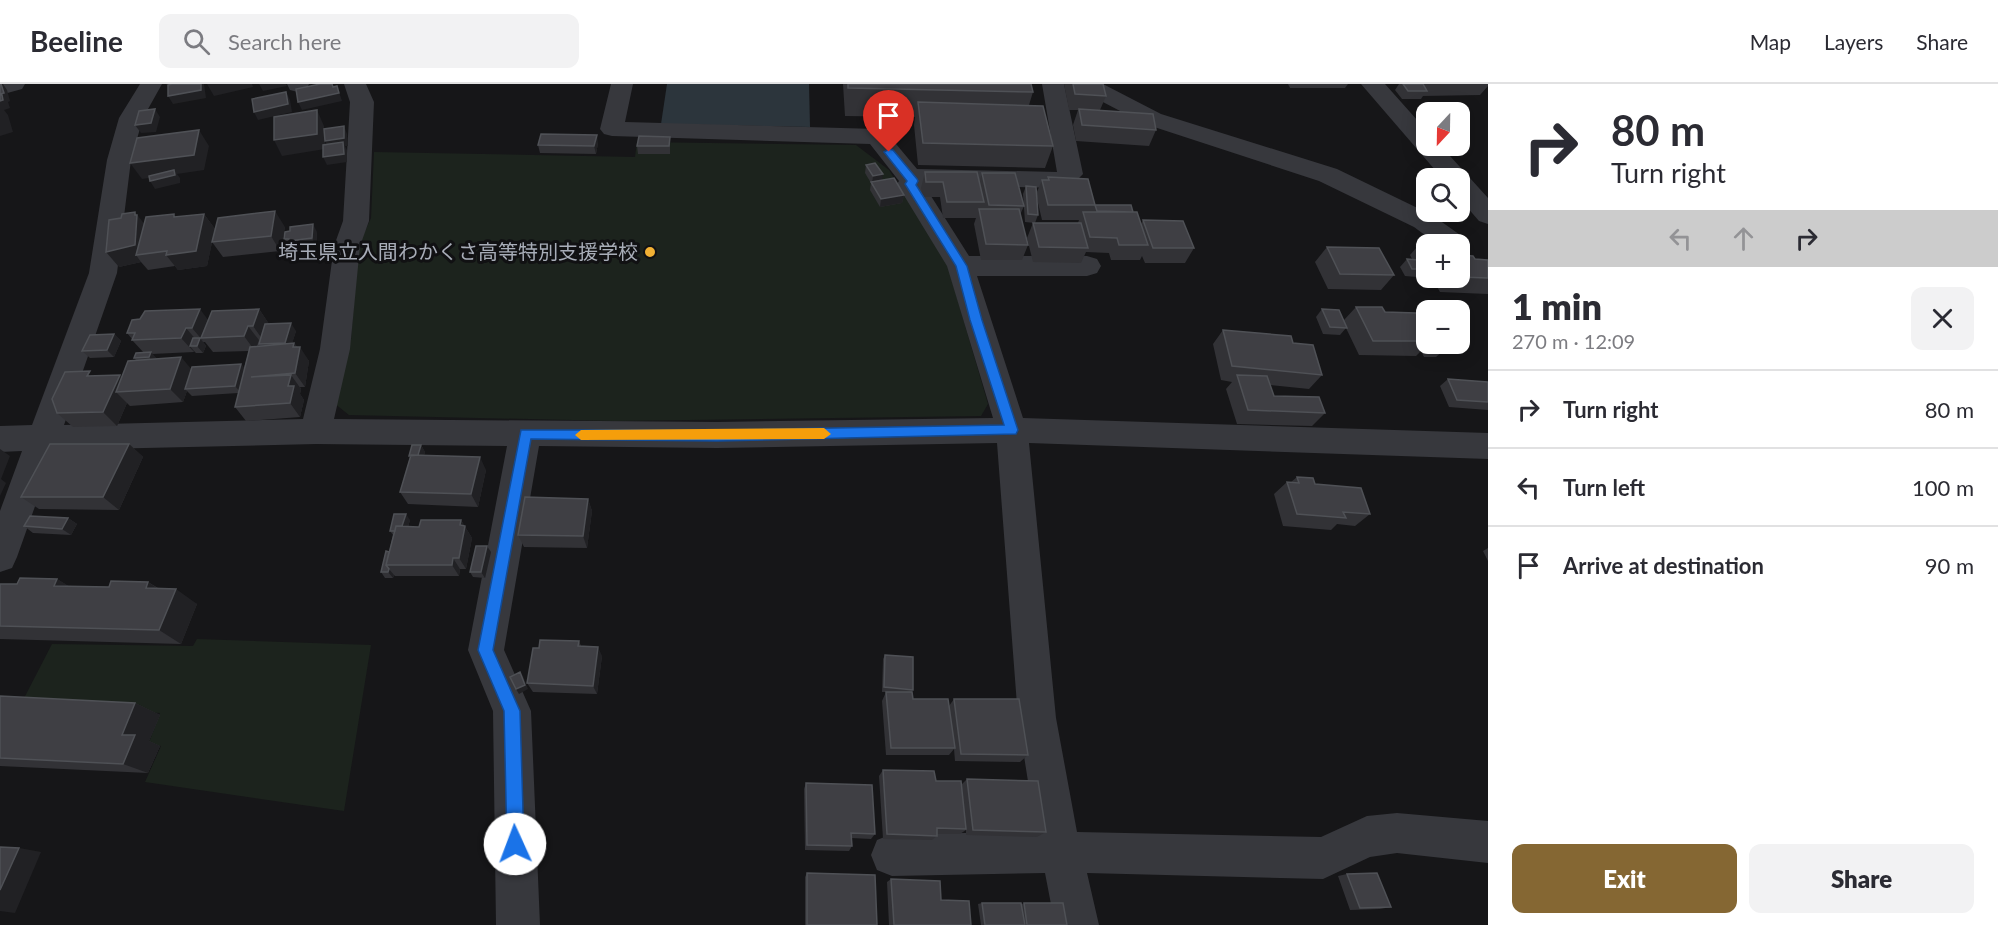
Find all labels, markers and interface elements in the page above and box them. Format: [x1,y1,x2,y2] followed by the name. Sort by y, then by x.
[159,14,579,68] search box
[30,24,123,58] text: Beeline
[180,25,213,58] icon: search
[228,28,341,55] text: Search here
[1750,29,1791,54] text: Map
[1824,29,1883,54] text: Layers
[1916,29,1968,54] text: Share
[863,90,914,152] pin
[872,99,905,132] icon: arrive
[1416,102,1470,156] north arrow
[1416,102,1470,354] map controls
[1611,105,1705,155] text: 80 m
[1512,108,1590,186] icon: right
[1611,156,1726,189] text: Turn right
[1416,168,1470,222] button: search
[1664,222,1697,255] icon: left
[1727,222,1760,255] icon: ahead
[1790,222,1823,255] icon: right
[1416,234,1470,288] button: +
[278,239,638,263] place label: 埼玉県立入間わかくさ高等特別支援学校
[643,245,657,259] marker: 埼玉県立入間わかくさ高等特別支援学校
[1512,284,1602,328] text: 1 min
[1911,287,1974,350] button: close
[1416,300,1470,354] button: −
[1512,329,1635,353] text: 270 m · 12:09
[1512,393,1545,426] icon: right
[1563,396,1658,423] text: Turn right
[1925,396,1974,423] text: 80 m
[1512,471,1545,504] icon: left
[1563,474,1645,501] text: Turn left
[1912,474,1974,501] text: 100 m
[1512,549,1545,582] icon: arrive
[1563,552,1764,579] text: Arrive at destination
[1925,552,1974,579] text: 90 m
[483,812,547,876] position arrow
[1512,844,1737,913] button: Exit
[1749,844,1974,913] button: Share

